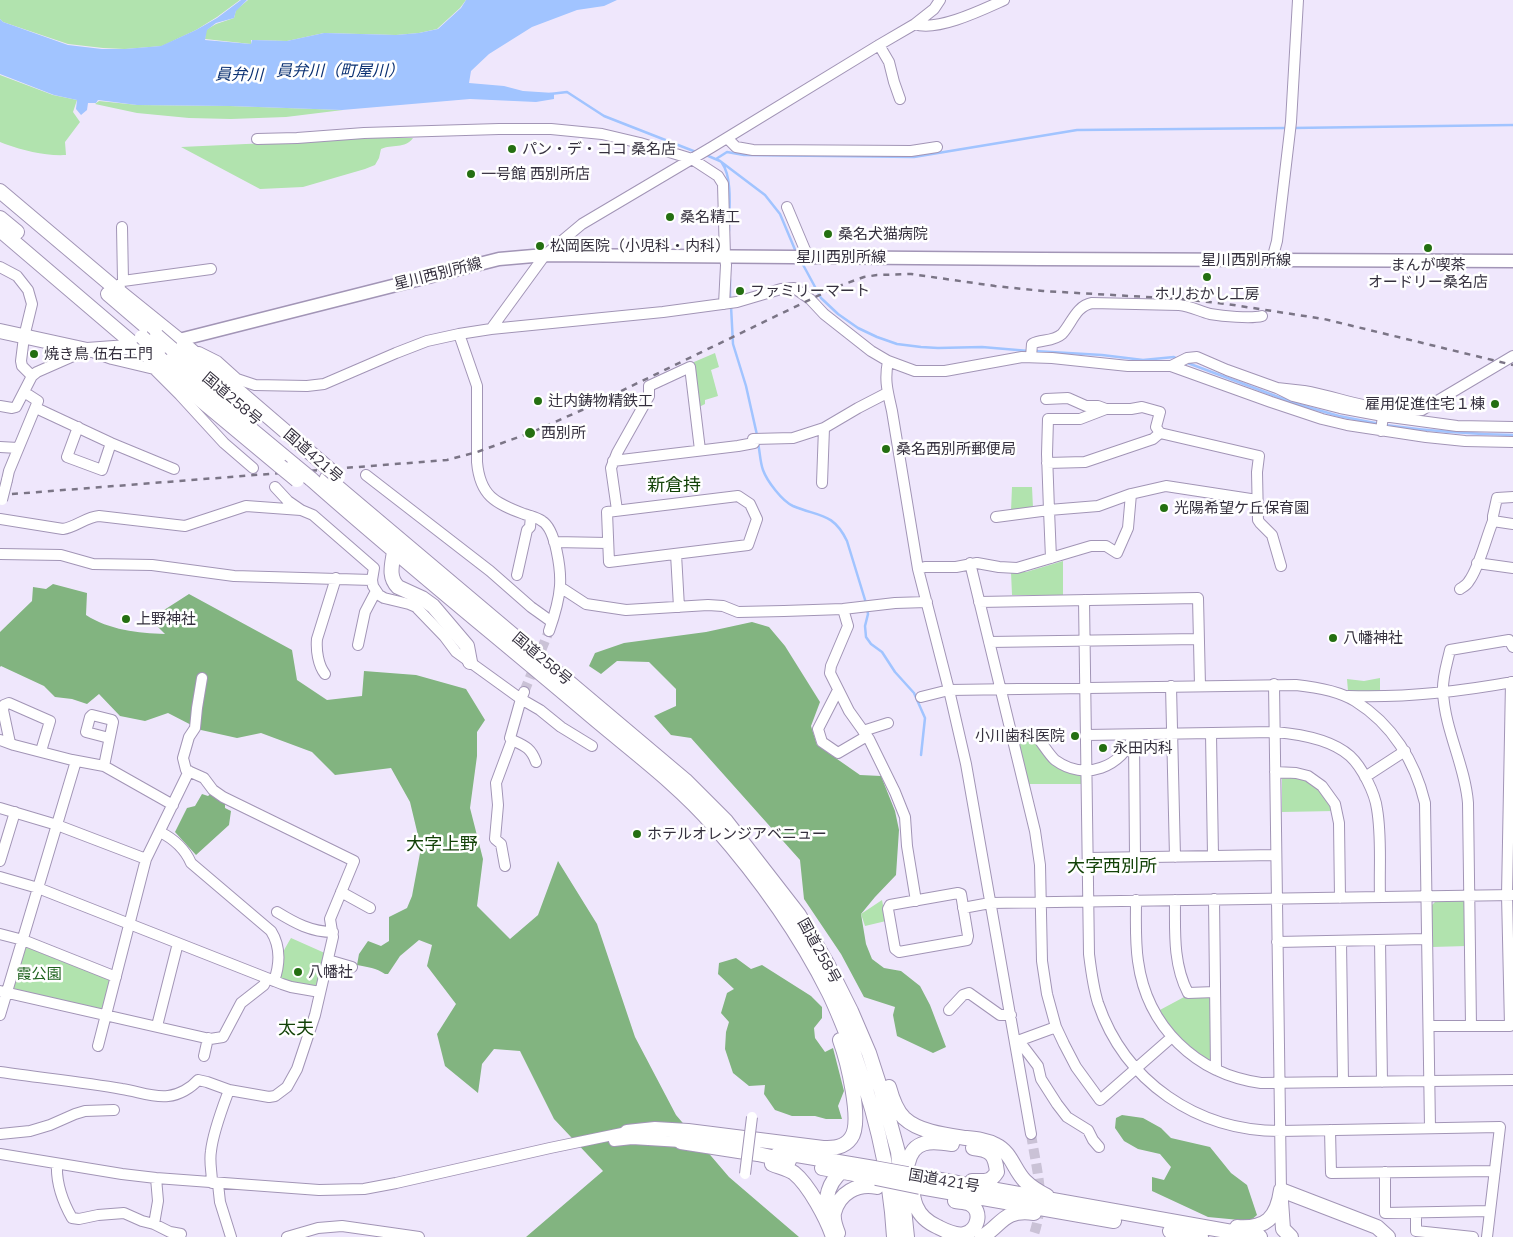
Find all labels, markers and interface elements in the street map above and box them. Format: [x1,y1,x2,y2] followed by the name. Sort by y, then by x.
[276,61,404,81] water label: 員弁川（町屋川）
[215,65,263,85] water label: 員弁川
[522,140,676,158] place label: パン・デ・ココ 桑名店
[506,143,518,155] marker: パン・デ・ココ 桑名店
[481,165,590,183] place label: 一号館 西別所店
[465,168,477,180] marker: 一号館 西別所店
[680,208,740,226] place label: 桑名精工
[664,211,676,223] marker: 桑名精工
[838,225,928,243] place label: 桑名犬猫病院
[822,228,834,240] marker: 桑名犬猫病院
[550,237,730,255] place label: 松岡医院（小児科・内科）
[534,240,546,252] marker: 松岡医院（小児科・内科）
[1422,242,1434,254] marker: まんが喫茶 オードリー桑名店
[796,248,886,266] street label: 星川西別所線
[1201,251,1291,269] street label: 星川西別所線
[392,254,484,294] street label: 星川西別所線
[1368,256,1488,291] place label: まんが喫茶 オードリー桑名店
[1201,271,1213,283] marker: ホリおかし工房
[750,282,870,300] place label: ファミリーマート
[734,285,746,297] marker: ファミリーマート
[1155,285,1259,303] place label: ホリおかし工房
[44,345,153,363] place label: 焼き鳥 伍右エ門
[28,348,40,360] marker: 焼き鳥 伍右エ門
[199,369,265,429] street label: 国道258号
[548,392,653,410] place label: 辻内鋳物精鉄工
[532,395,544,407] marker: 辻内鋳物精鉄工
[1365,395,1485,413] place label: 雇用促進住宅１棟
[1489,398,1501,410] marker: 雇用促進住宅１棟
[541,424,586,442] place label: 西別所
[280,426,346,486] street label: 国道421号
[523,426,537,440] marker: 西別所
[896,440,1016,458] place label: 桑名西別所郵便局
[880,443,892,455] marker: 桑名西別所郵便局
[647,475,701,497] district label: 新倉持
[1174,499,1309,517] place label: 光陽希望ケ丘保育園
[1158,502,1170,514] marker: 光陽希望ケ丘保育園
[136,610,196,628] place label: 上野神社
[120,613,132,625] marker: 上野神社
[509,629,575,689] street label: 国道258号
[1343,629,1403,647] place label: 八幡神社
[1327,632,1339,644] marker: 八幡神社
[975,727,1065,745] place label: 小川歯科医院
[1069,730,1081,742] marker: 小川歯科医院
[1113,739,1173,757] place label: 永田内科
[1097,742,1109,754] marker: 永田内科
[647,825,827,843] place label: ホテルオレンジアベニュー
[631,828,643,840] marker: ホテルオレンジアベニュー
[406,834,478,856] district label: 大字上野
[1067,856,1157,878] district label: 大字西別所
[794,915,844,987] street label: 国道258号
[308,963,353,981] place label: 八幡社
[17,965,61,983] park label: 霞公園
[292,966,304,978] marker: 八幡社
[278,1018,314,1040] district label: 太夫
[907,1166,981,1196] street label: 国道421号

